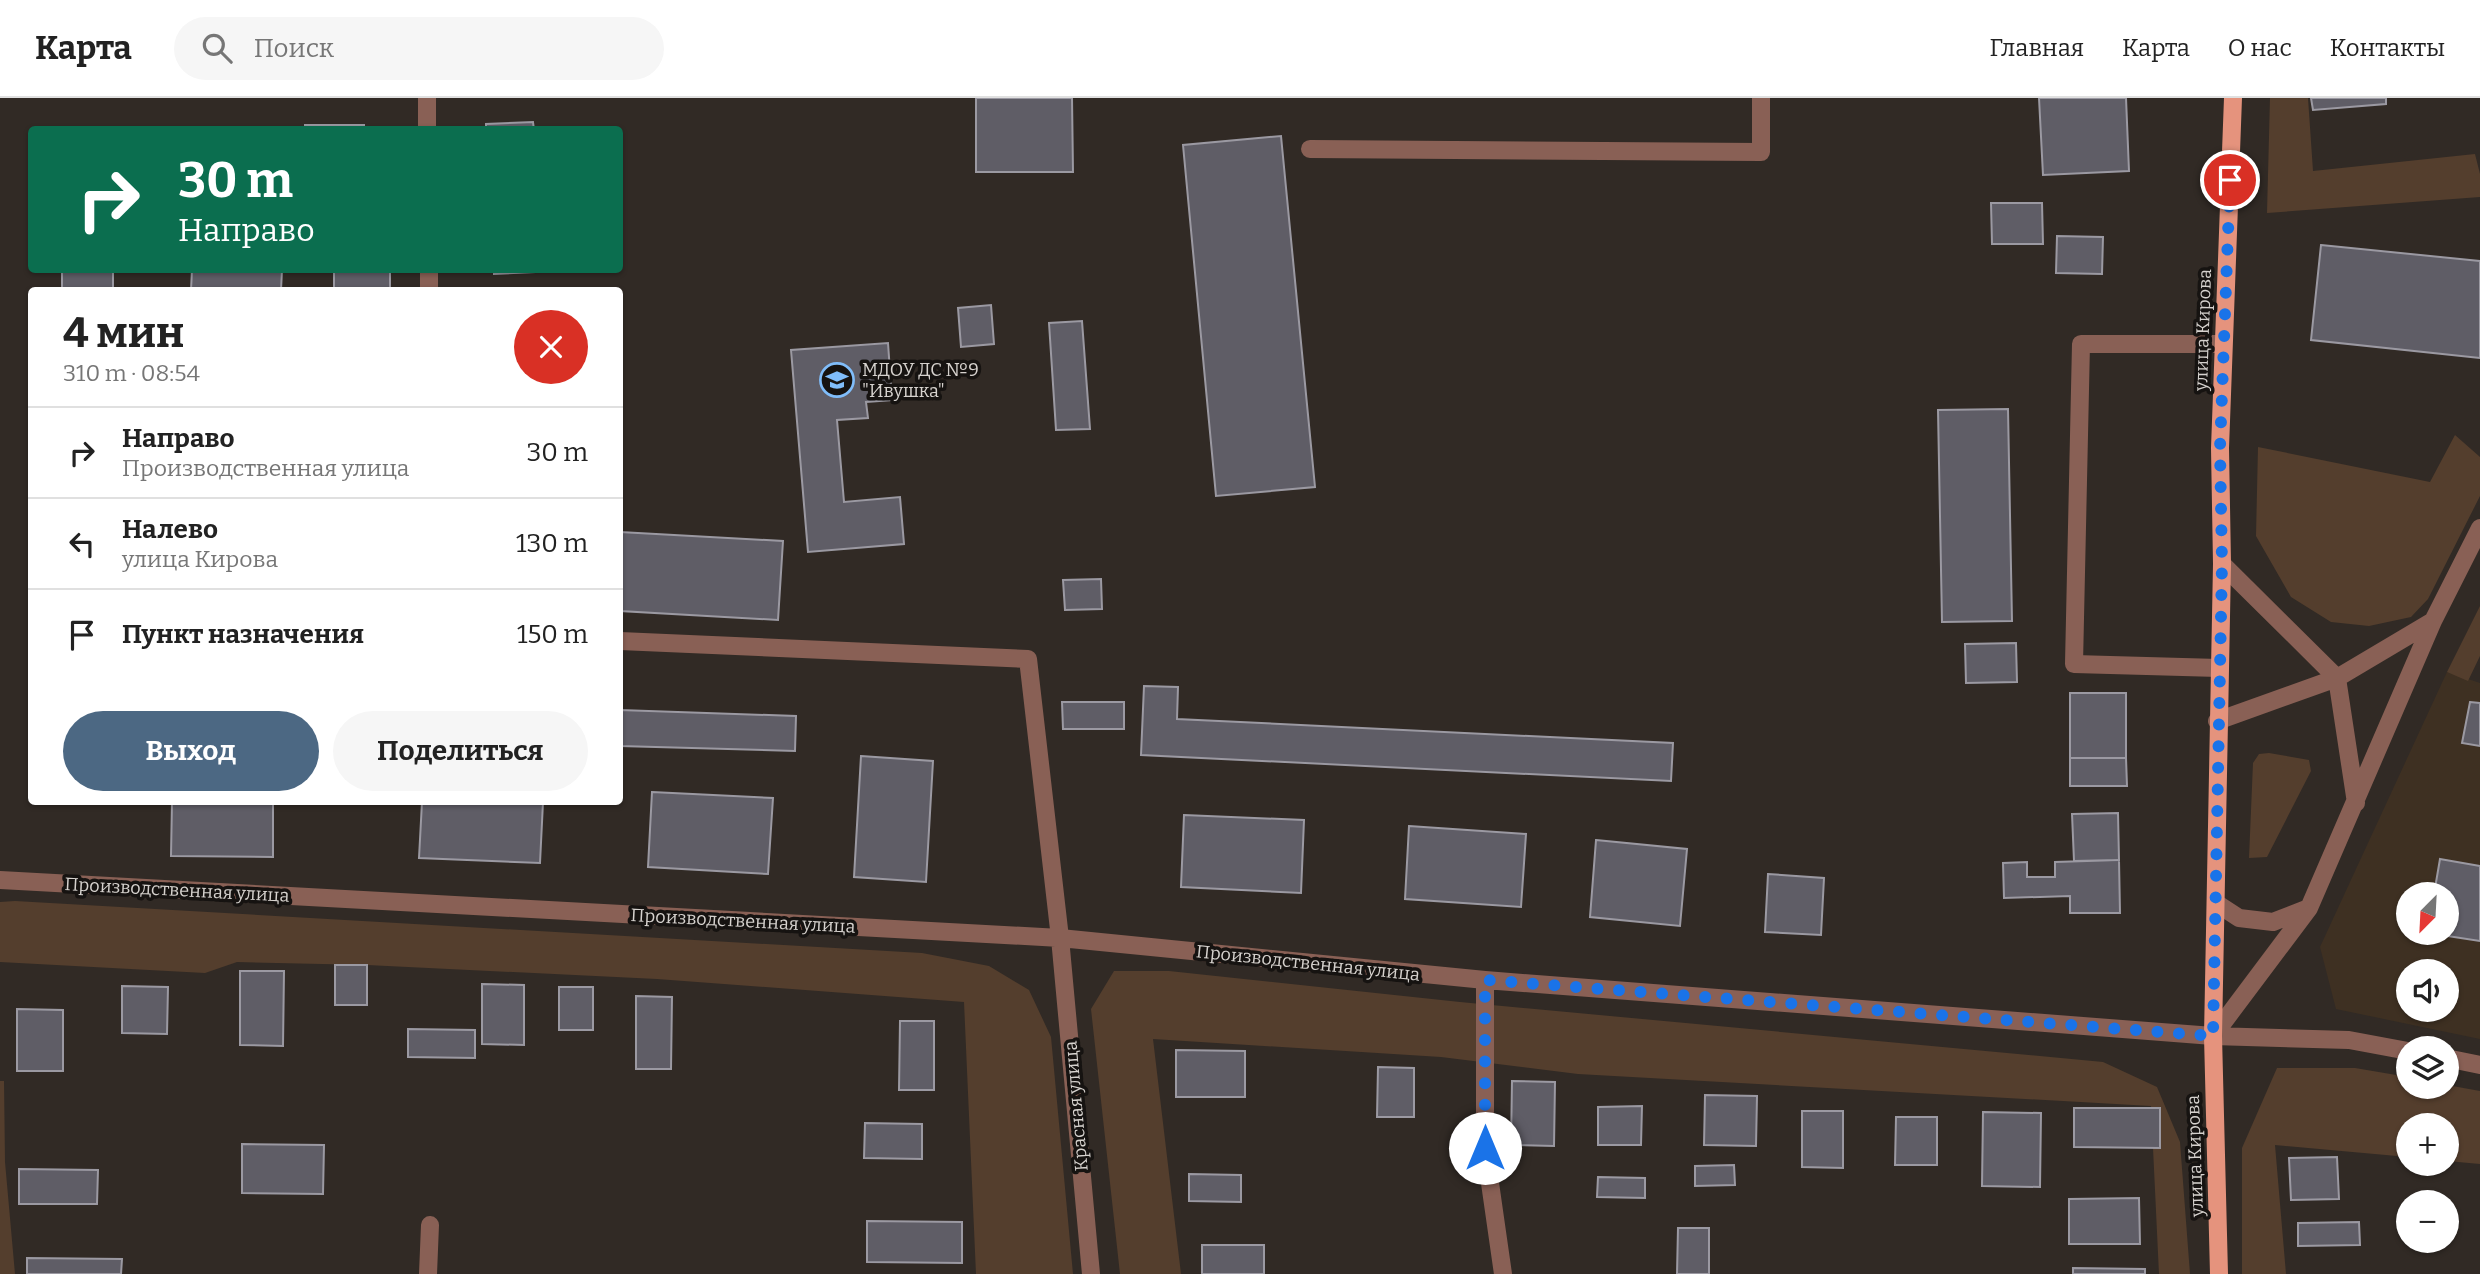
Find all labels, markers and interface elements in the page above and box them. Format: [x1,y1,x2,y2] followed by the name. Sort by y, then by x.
[174,17,664,80] search box
[35,28,132,68] text: Карта
[198,29,236,67] icon: search
[254,33,334,64] text: Поиск
[1989,34,2084,62] text: Главная
[2122,34,2190,62] text: Карта
[2228,34,2292,62] text: О нас
[2330,34,2445,62] text: Контакты
[2200,150,2260,210] pin
[178,151,293,210] text: 30 m
[63,154,154,245] icon: right
[2211,161,2249,199] icon: arrive
[178,211,315,249] text: Направо
[2190,268,2216,392] street label: улица Кирова
[63,308,184,358] text: 4 мин
[514,310,588,384] button: close
[63,359,200,387] text: 310 m · 08:54
[862,359,979,402] place label: МДОУ ДС №9 "Ивушка"
[818,361,856,399] school or university icon: МДОУ ДС №9 "Ивушка"
[122,423,235,454] text: Направо
[63,434,101,472] icon: right
[527,437,588,468] text: 30 m
[122,454,409,482] text: Производственная улица
[122,514,218,545] text: Налево
[63,525,101,563] icon: left
[516,528,588,559] text: 130 m
[122,545,278,573] text: улица Кирова
[63,616,101,654] icon: arrive
[122,619,364,650] text: Пункт назначения
[517,619,588,650] text: 150 m
[63,711,319,791] button: Выход
[333,711,588,791] button: Поделиться
[64,873,290,907] street label: Производственная улица
[2396,882,2459,945] north arrow
[2396,882,2459,1253] map controls
[630,904,856,938] street label: Производственная улица
[1195,940,1421,986] street label: Производственная улица
[2396,959,2459,1022] button: sound
[2396,1036,2459,1099] button: layers
[1059,1040,1093,1172] street label: Красная улица
[2182,1094,2208,1218] street label: улица Кирова
[1448,1111,1522,1185] position arrow
[2396,1113,2459,1176] button: +
[2396,1190,2459,1253] button: −

